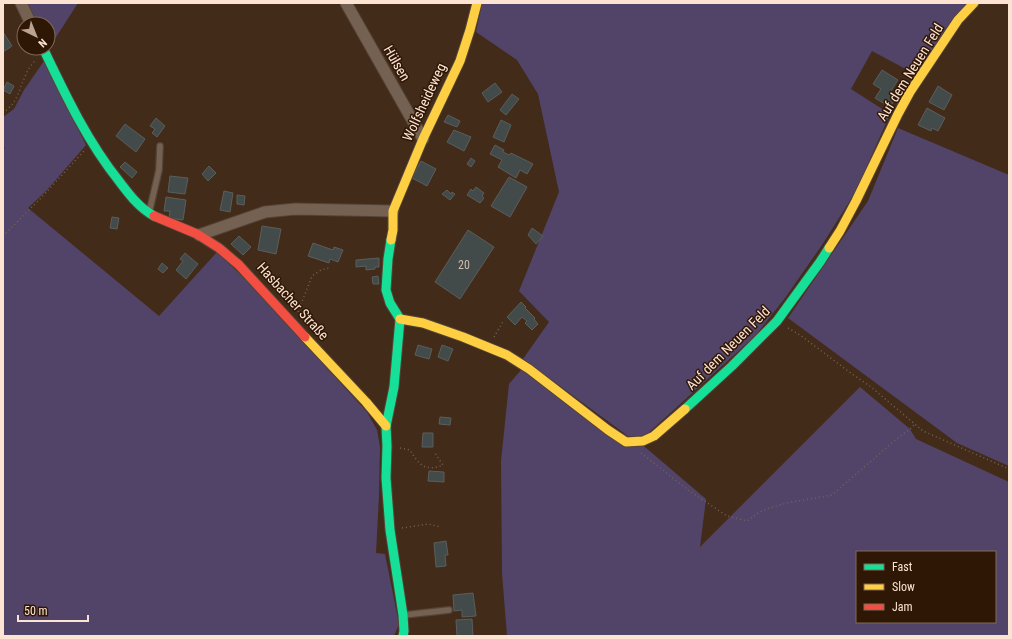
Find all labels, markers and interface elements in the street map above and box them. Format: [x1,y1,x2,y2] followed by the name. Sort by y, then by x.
[16,16,56,56] north arrow
[874,20,946,124] street label: Auf dem Neuen Feld
[35,36,49,50] text: N
[380,42,414,84] street label: Hülsen
[399,60,449,144] street label: Wolfsheideweg
[458,258,470,272] house number: 20
[254,259,332,343] street label: Hasbacher Straße
[683,303,773,393] street label: Auf dem Neuen Feld
[856,551,996,623] legend
[892,560,913,574] text: Fast
[892,580,915,594] text: Slow
[18,597,88,623] scale bar
[892,600,913,614] text: Jam
[24,604,48,618] text: 50 m

